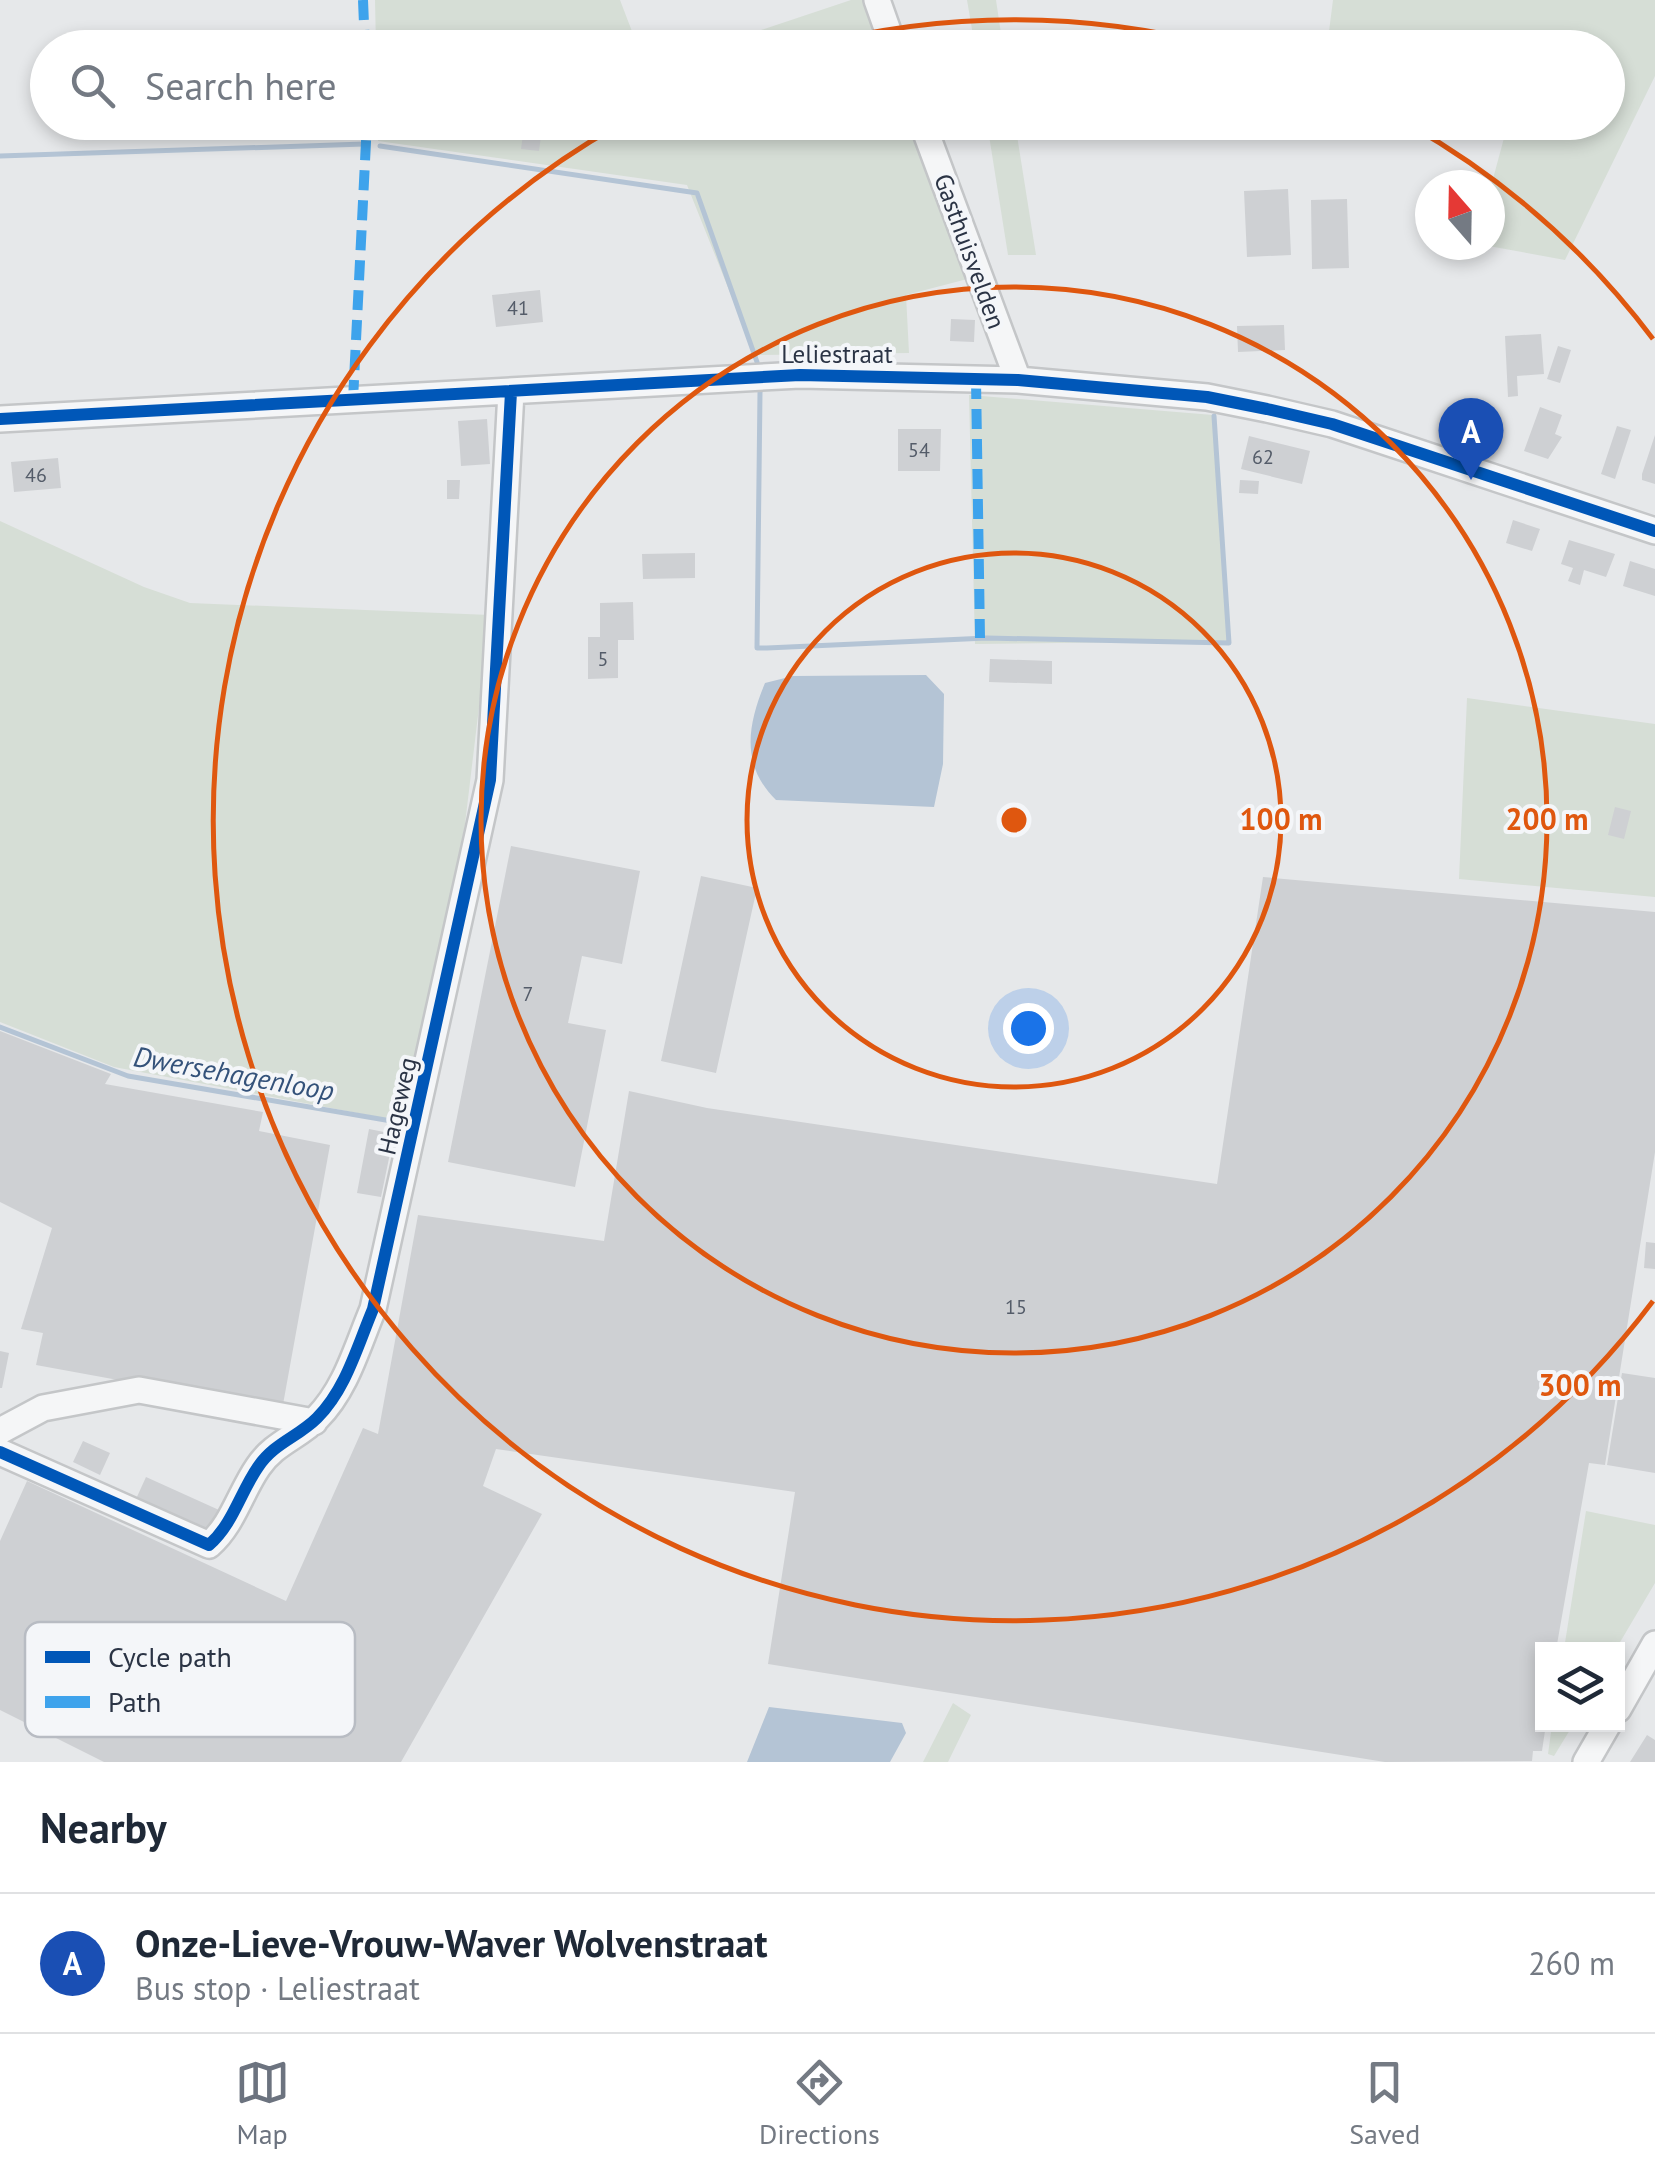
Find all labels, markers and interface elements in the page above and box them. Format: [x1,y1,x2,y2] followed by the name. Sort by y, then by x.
[30,30,1625,140] search box
[65,58,120,113] icon: search
[145,61,337,110] text: Search here
[927,169,1013,333] street label: Gasthuisvelden
[1415,170,1505,260] north arrow
[507,295,529,321] house number: 41
[781,338,893,370] street label: Leliestraat
[1438,398,1504,480] pin: A
[908,437,930,463] house number: 54
[1252,444,1274,470] house number: 62
[25,462,47,488] house number: 46
[598,646,608,672] house number: 5
[1240,799,1322,838] text: 100 m
[1506,799,1588,838] text: 200 m
[996,802,1032,838] centre of rings
[523,981,533,1007] house number: 7
[1003,1003,1054,1054] your location
[131,1037,337,1109] water label: Dwersehagenloop
[370,1054,424,1158] street label: Hageweg
[1005,1294,1027,1320] house number: 15
[1539,1365,1621,1404] text: 300 m
[25,1622,355,1737] legend
[108,1638,232,1675] text: Cycle path
[1535,1642,1625,1732] map controls
[1535,1642,1625,1732] button: layers
[108,1683,161,1720] text: Path
[40,1800,167,1855] text: Nearby
[135,1918,767,1967] text: Onze-Lieve-Vrouw-Waver Wolvenstraat
[63,1942,82,1984] text: A
[1528,1942,1615,1984] text: 260 m
[135,1967,420,2009] text: Bus stop · Leliestraat
[235,2055,290,2152] tab: Map
[759,2055,880,2152] tab: Directions
[1349,2055,1420,2152] tab: Saved

